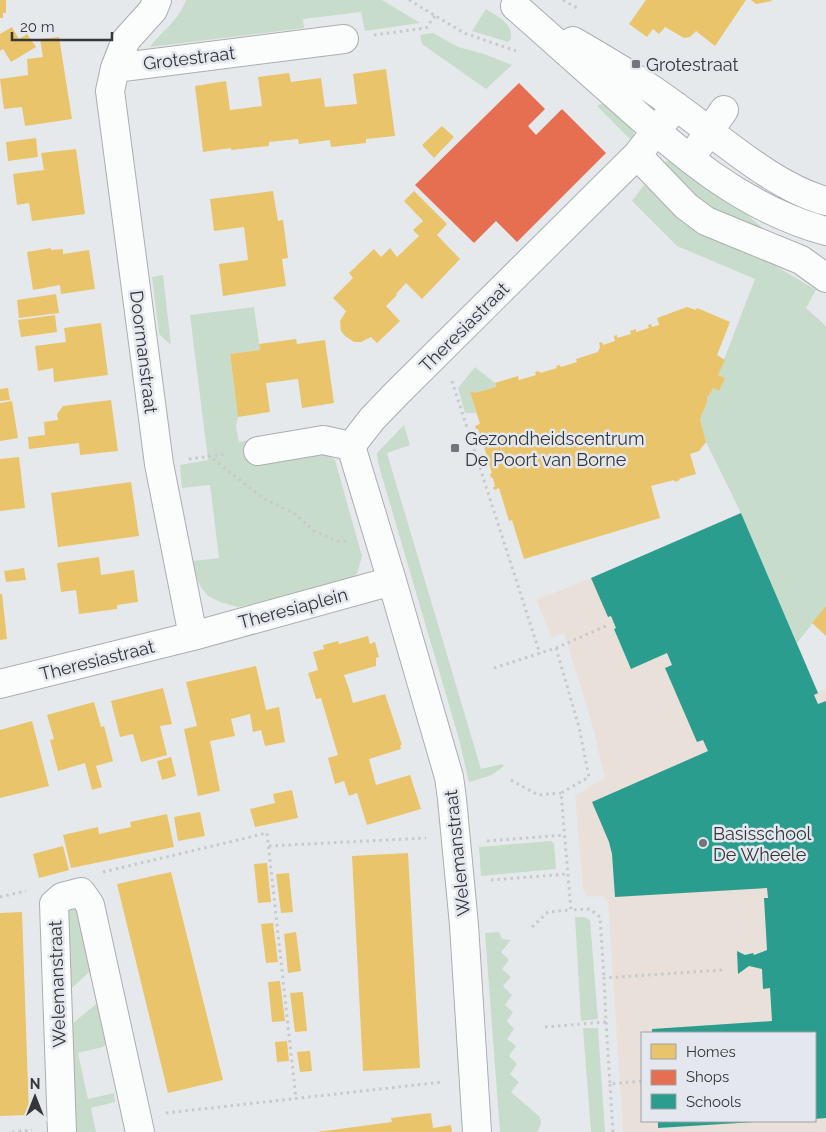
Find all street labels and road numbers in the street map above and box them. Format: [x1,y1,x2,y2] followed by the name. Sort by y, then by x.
[142,42,236,74] street label: Grotestraat
[415,278,513,376] street label: Theresiastraat
[126,289,162,415] street label: Doormanstraat
[236,583,350,633] street label: Theresiaplein
[37,636,157,684] street label: Theresiastraat
[440,789,474,917] street label: Welemanstraat
[44,920,70,1048] street label: Welemanstraat

